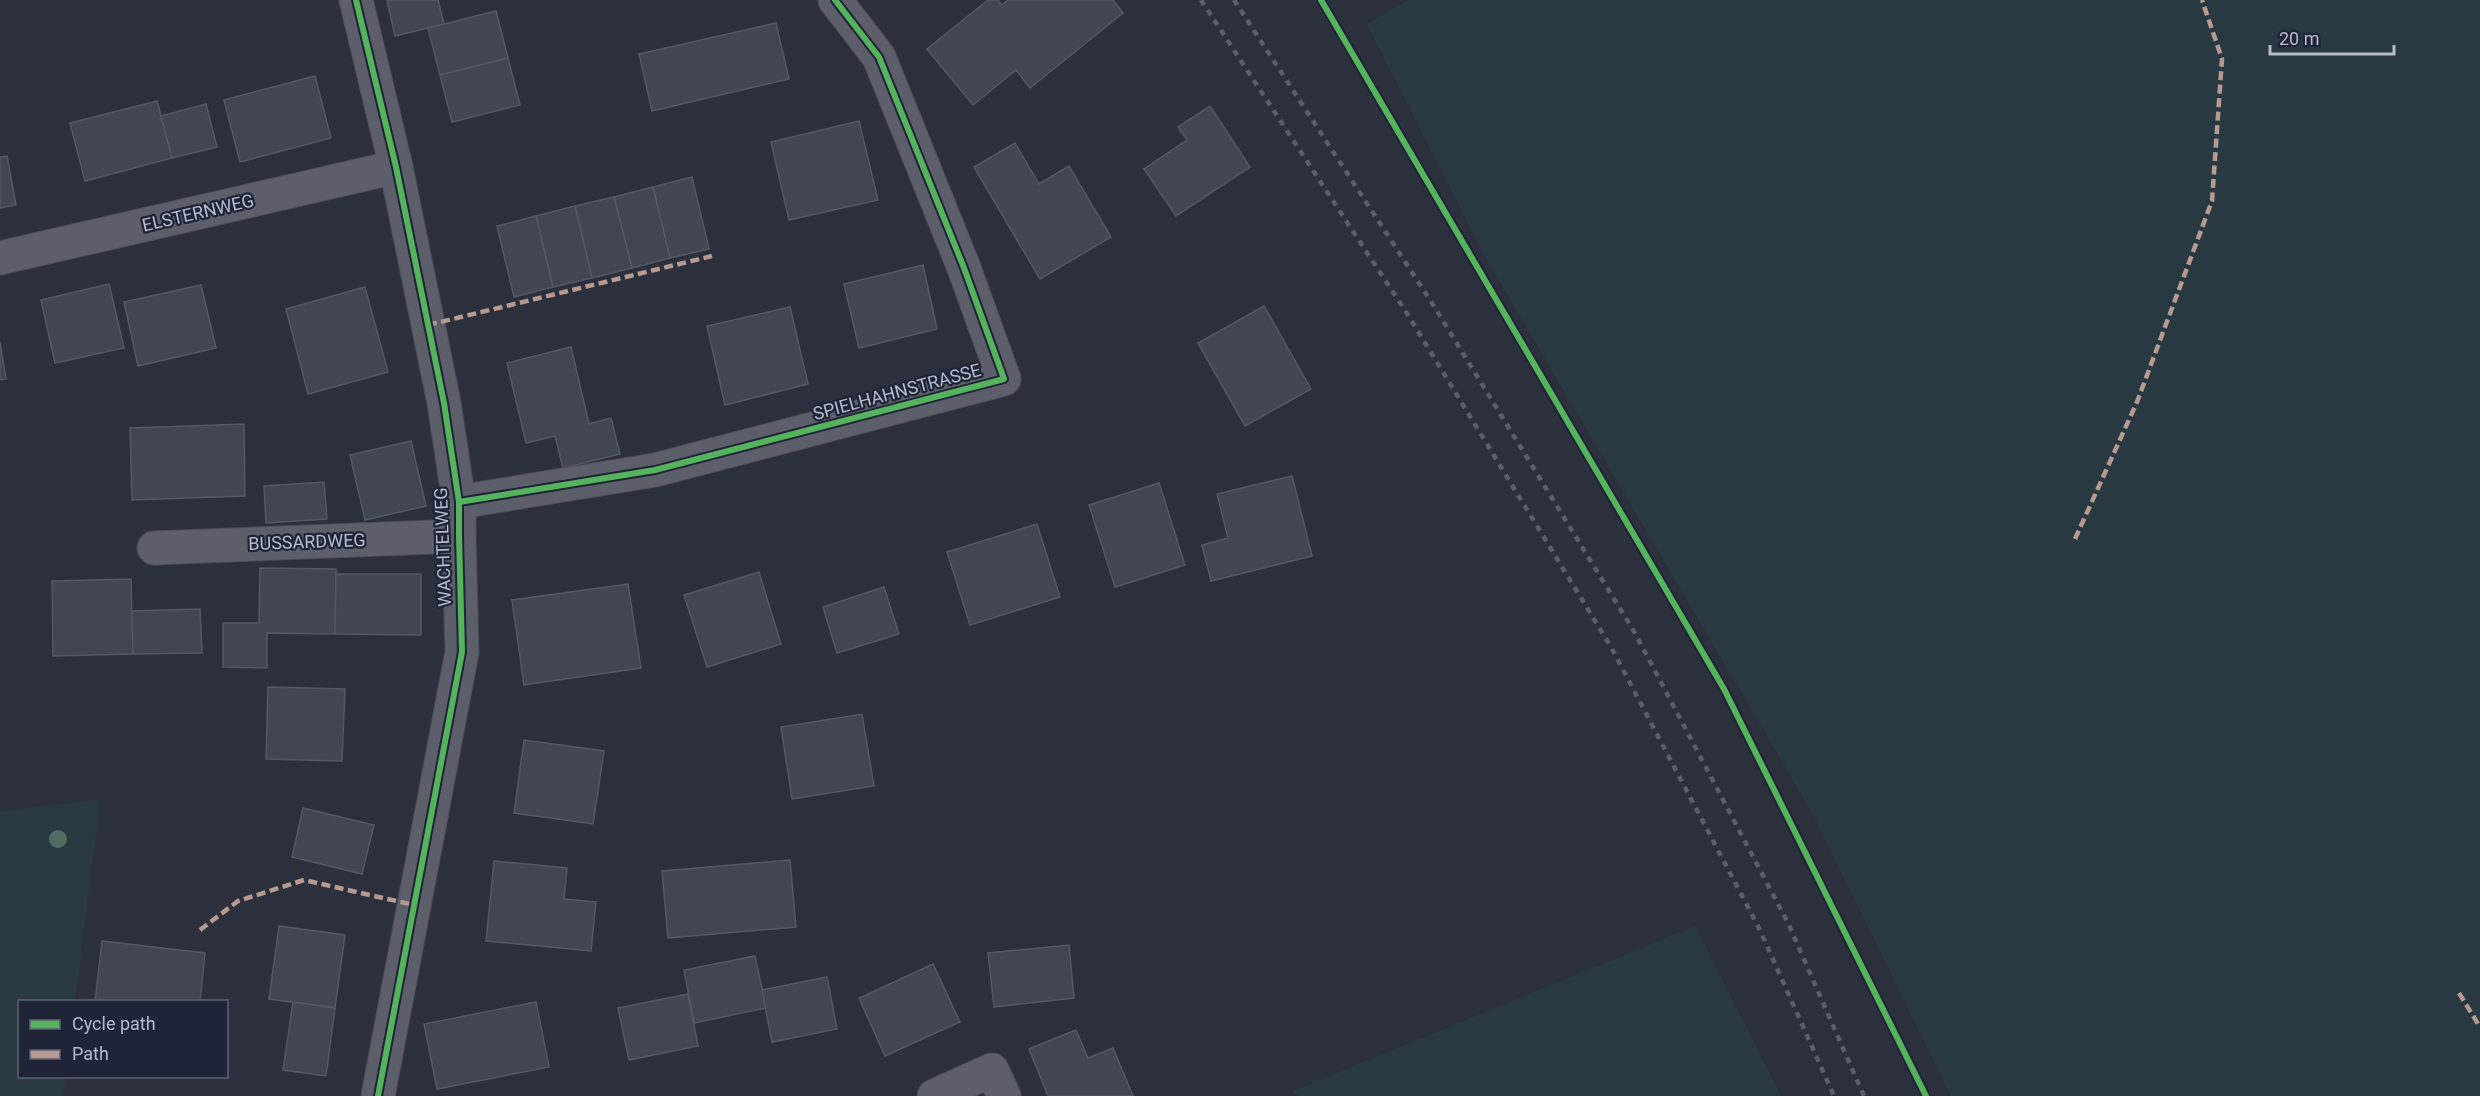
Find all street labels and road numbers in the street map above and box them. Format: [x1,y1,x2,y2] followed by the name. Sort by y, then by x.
[140,189,256,236] street label: ELSTERNWEG
[811,359,983,424] street label: SPIELHAHNSTRASSE
[430,487,455,607] street label: WACHTELWEG
[248,529,366,554] street label: BUSSARDWEG

